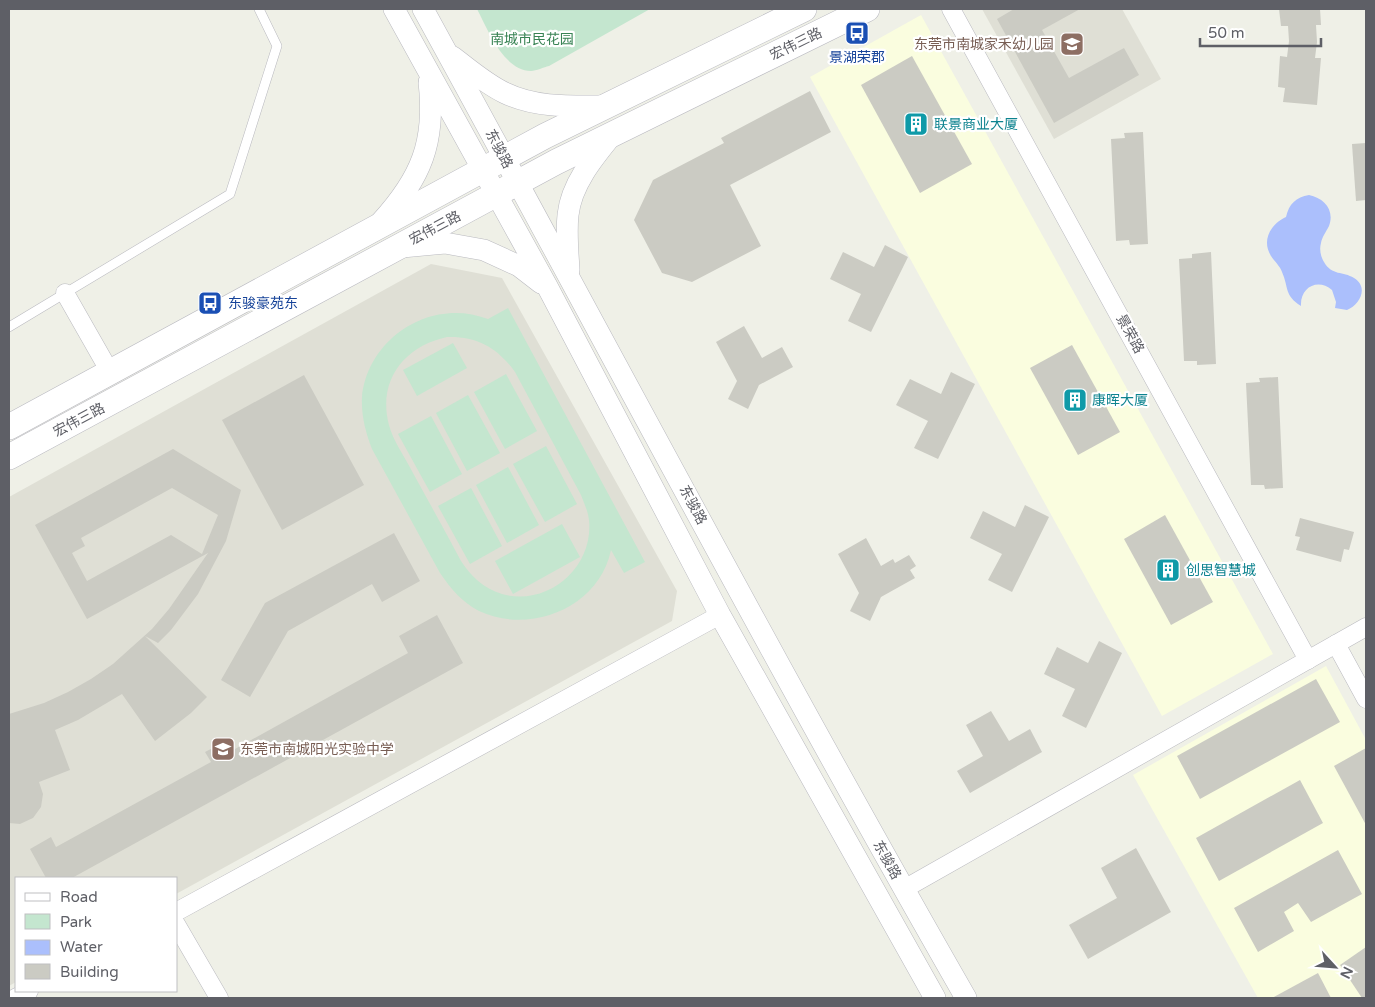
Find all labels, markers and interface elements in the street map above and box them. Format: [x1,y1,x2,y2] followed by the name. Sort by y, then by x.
[1200,15,1321,47] scale bar
[844,20,870,46] bus stop icon: 景湖荣郡
[767,24,825,64] street label: 宏伟三路
[1208,24,1245,42] text: 50 m
[490,31,574,48] park label: 南城市民花园
[1059,31,1085,57] school or university icon: 东莞市南城家禾幼儿园
[914,36,1054,53] place label: 东莞市南城家禾幼儿园
[829,49,885,66] place label: 景湖荣郡
[903,111,929,137] building icon: 联景商业大厦
[934,116,1018,133] place label: 联景商业大厦
[482,126,516,172] street label: 东骏路
[406,207,464,249] street label: 宏伟三路
[197,290,223,316] bus stop icon: 东骏豪苑东
[228,295,298,312] place label: 东骏豪苑东
[1112,312,1148,356] street label: 景荣路
[1062,387,1088,413] building icon: 康晖大厦
[1092,392,1148,409] place label: 康晖大厦
[50,399,108,441] street label: 宏伟三路
[676,482,710,528] street label: 东骏路
[1155,557,1181,583] building icon: 创思智慧城
[1186,562,1256,579] place label: 创思智慧城
[210,736,236,762] school or university icon: 东莞市南城阳光实验中学
[240,741,394,758] place label: 东莞市南城阳光实验中学
[869,838,905,882] street label: 东骏路
[15,877,178,992] legend
[60,888,98,906] text: Road
[60,913,92,931] text: Park
[60,938,103,956] text: Water
[1310,942,1360,992] north arrow
[60,963,119,981] text: Building
[1336,964,1356,981] text: N

